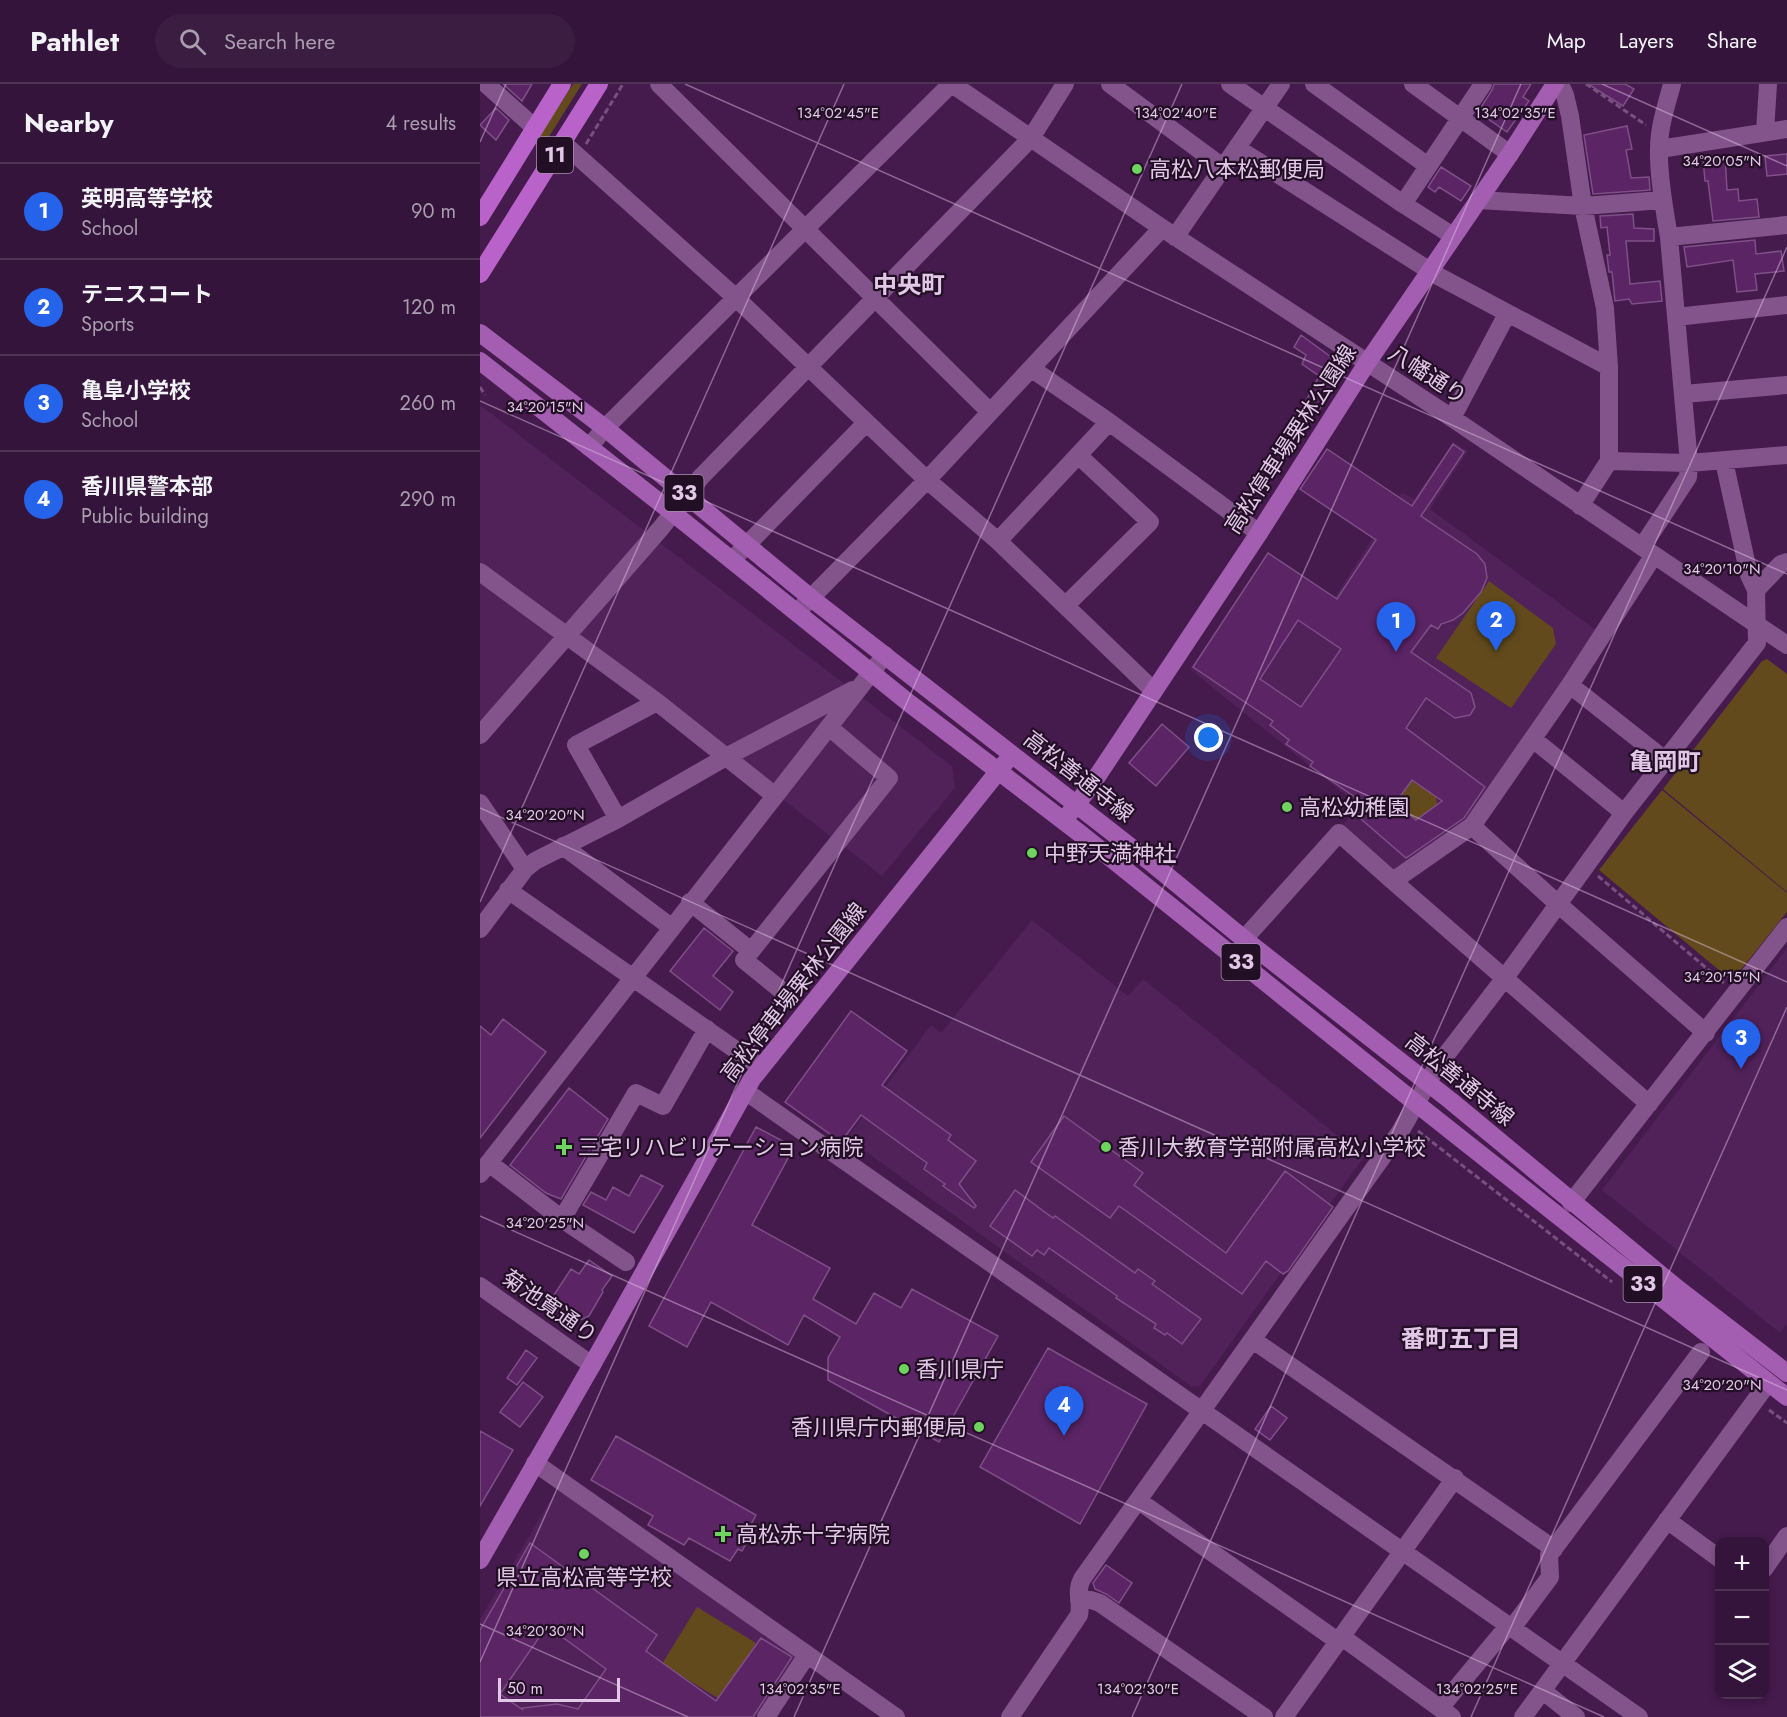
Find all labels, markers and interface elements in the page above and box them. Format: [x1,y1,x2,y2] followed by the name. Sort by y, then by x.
[155,14,575,68] search box
[30,21,119,62] text: Pathlet
[176,25,209,58] icon: search
[224,25,335,57] text: Search here
[1547,26,1586,56] text: Map
[1619,26,1674,56] text: Layers
[1707,26,1757,56] text: Share
[797,102,879,124] text: 134°02'45"E
[1135,102,1217,124] text: 134°02'40"E
[1474,102,1556,124] text: 134°02'35"E
[24,104,113,142] text: Nearby
[385,109,456,138] text: 4 results
[537,137,573,173] road number: 11
[1683,150,1761,172] text: 34°20'05"N
[1149,153,1325,185] place label: 高松八本松郵便局
[1130,162,1144,176] marker: 高松八本松郵便局
[81,182,213,214] text: 英明高等学校
[38,197,49,226] text: 1
[411,197,456,226] text: 90 m
[81,214,138,243] text: School
[873,267,945,302] district label: 中央町
[81,278,213,310] text: テニスコート
[37,293,50,322] text: 2
[402,293,456,322] text: 120 m
[81,310,134,339] text: Sports
[1382,337,1474,411] street label: 八幡通り
[1217,338,1363,540] street label: 高松停車場栗林公園線
[81,374,191,406] text: 亀阜小学校
[37,389,50,418] text: 3
[400,389,456,418] text: 260 m
[507,396,583,418] text: 34°20'15"N
[81,406,138,435] text: School
[81,470,213,502] text: 香川県警本部
[664,475,704,511] road number: 33
[37,485,50,514] text: 4
[400,485,456,514] text: 290 m
[81,502,209,531] text: Public building
[1683,558,1761,580] text: 34°20'10"N
[1376,602,1416,652] pin: 1
[1476,602,1516,651] pin: 2
[1017,723,1141,829] street label: 高松善通寺線
[1194,723,1223,752] your location
[1629,744,1701,779] district label: 亀岡町
[1299,791,1409,823] place label: 高松幼稚園
[1280,800,1294,814] marker: 高松幼稚園
[505,804,585,826] text: 34°20'20"N
[1044,837,1176,869] place label: 中野天満神社
[1025,846,1039,860] marker: 中野天満神社
[713,895,873,1089] street label: 高松停車場栗林公園線
[1222,944,1260,980] road number: 33
[1684,966,1760,988] text: 34°20'15"N
[1722,1020,1760,1069] pin: 3
[1399,1025,1521,1133] street label: 高松善通寺線
[578,1131,864,1163] place label: 三宅リハビリテーション病院
[1118,1131,1426,1163] place label: 香川大教育学部附属高松小学校
[555,1138,573,1156] marker: 三宅リハビリテーション病院
[1099,1140,1113,1154] marker: 香川大教育学部附属高松小学校
[506,1212,584,1234] text: 34°20'25"N
[496,1261,604,1351] street label: 菊池寛通り
[1624,1266,1662,1302] road number: 33
[1401,1321,1521,1356] district label: 番町五丁目
[916,1353,1004,1385] place label: 香川県庁
[897,1362,911,1376] marker: 香川県庁
[1682,1374,1762,1396] text: 34°20'20"N
[1044,1386,1084,1436] pin: 4
[791,1411,967,1443] place label: 香川県庁内郵便局
[972,1420,986,1434] marker: 香川県庁内郵便局
[736,1518,890,1550] place label: 高松赤十字病院
[714,1525,732,1543] marker: 高松赤十字病院
[1715,1537,1769,1699] map controls
[1715,1537,1769,1591] button: +
[577,1547,591,1561] marker: 県立高松高等学校
[496,1561,672,1593] place label: 県立高松高等学校
[1715,1591,1769,1645] button: −
[506,1620,584,1642] text: 34°20'30"N
[1715,1645,1769,1699] button: layers
[498,1675,620,1702] scale bar
[507,1677,543,1700] text: 50 m
[759,1678,841,1700] text: 134°02'35"E
[1097,1678,1179,1700] text: 134°02'30"E
[1436,1678,1518,1700] text: 134°02'25"E

